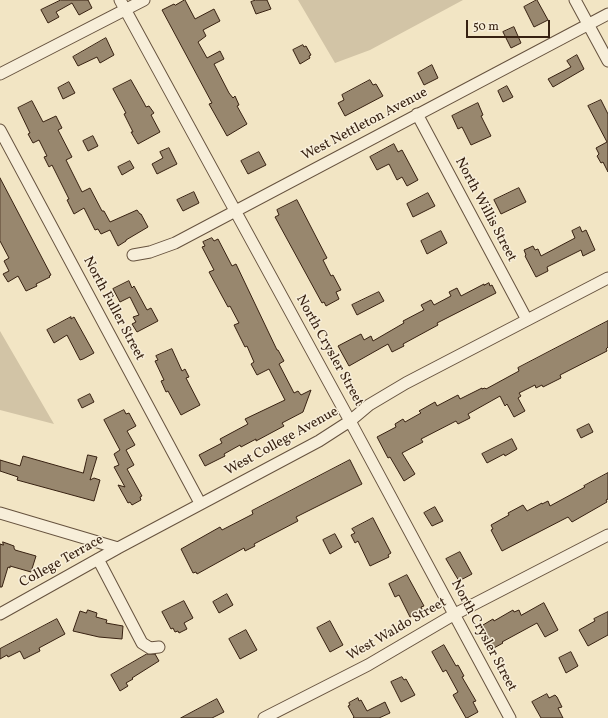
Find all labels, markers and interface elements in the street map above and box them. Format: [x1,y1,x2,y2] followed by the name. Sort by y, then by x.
[468,12,552,38] scale bar
[473,19,499,35] text: 50 m
[299,85,431,165] street label: West Nettleton Avenue
[450,155,520,265] street label: North Willis Street
[78,254,148,364] street label: North Fuller Street
[291,292,367,410] street label: North Crysler Street
[222,404,342,480] street label: West College Avenue
[17,532,107,592] street label: College Terrace
[446,577,520,695] street label: North Crysler Street
[344,595,450,665] street label: West Waldo Street

